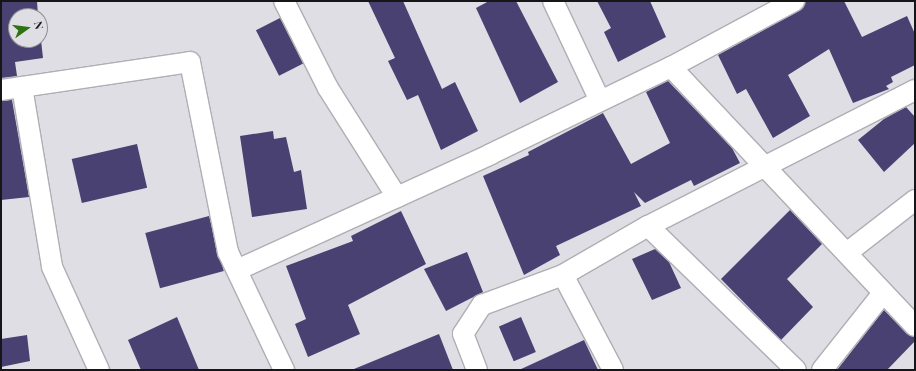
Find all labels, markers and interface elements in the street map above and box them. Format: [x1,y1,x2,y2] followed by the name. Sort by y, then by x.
[8,8,48,48] north arrow
[31,20,47,31] text: N

